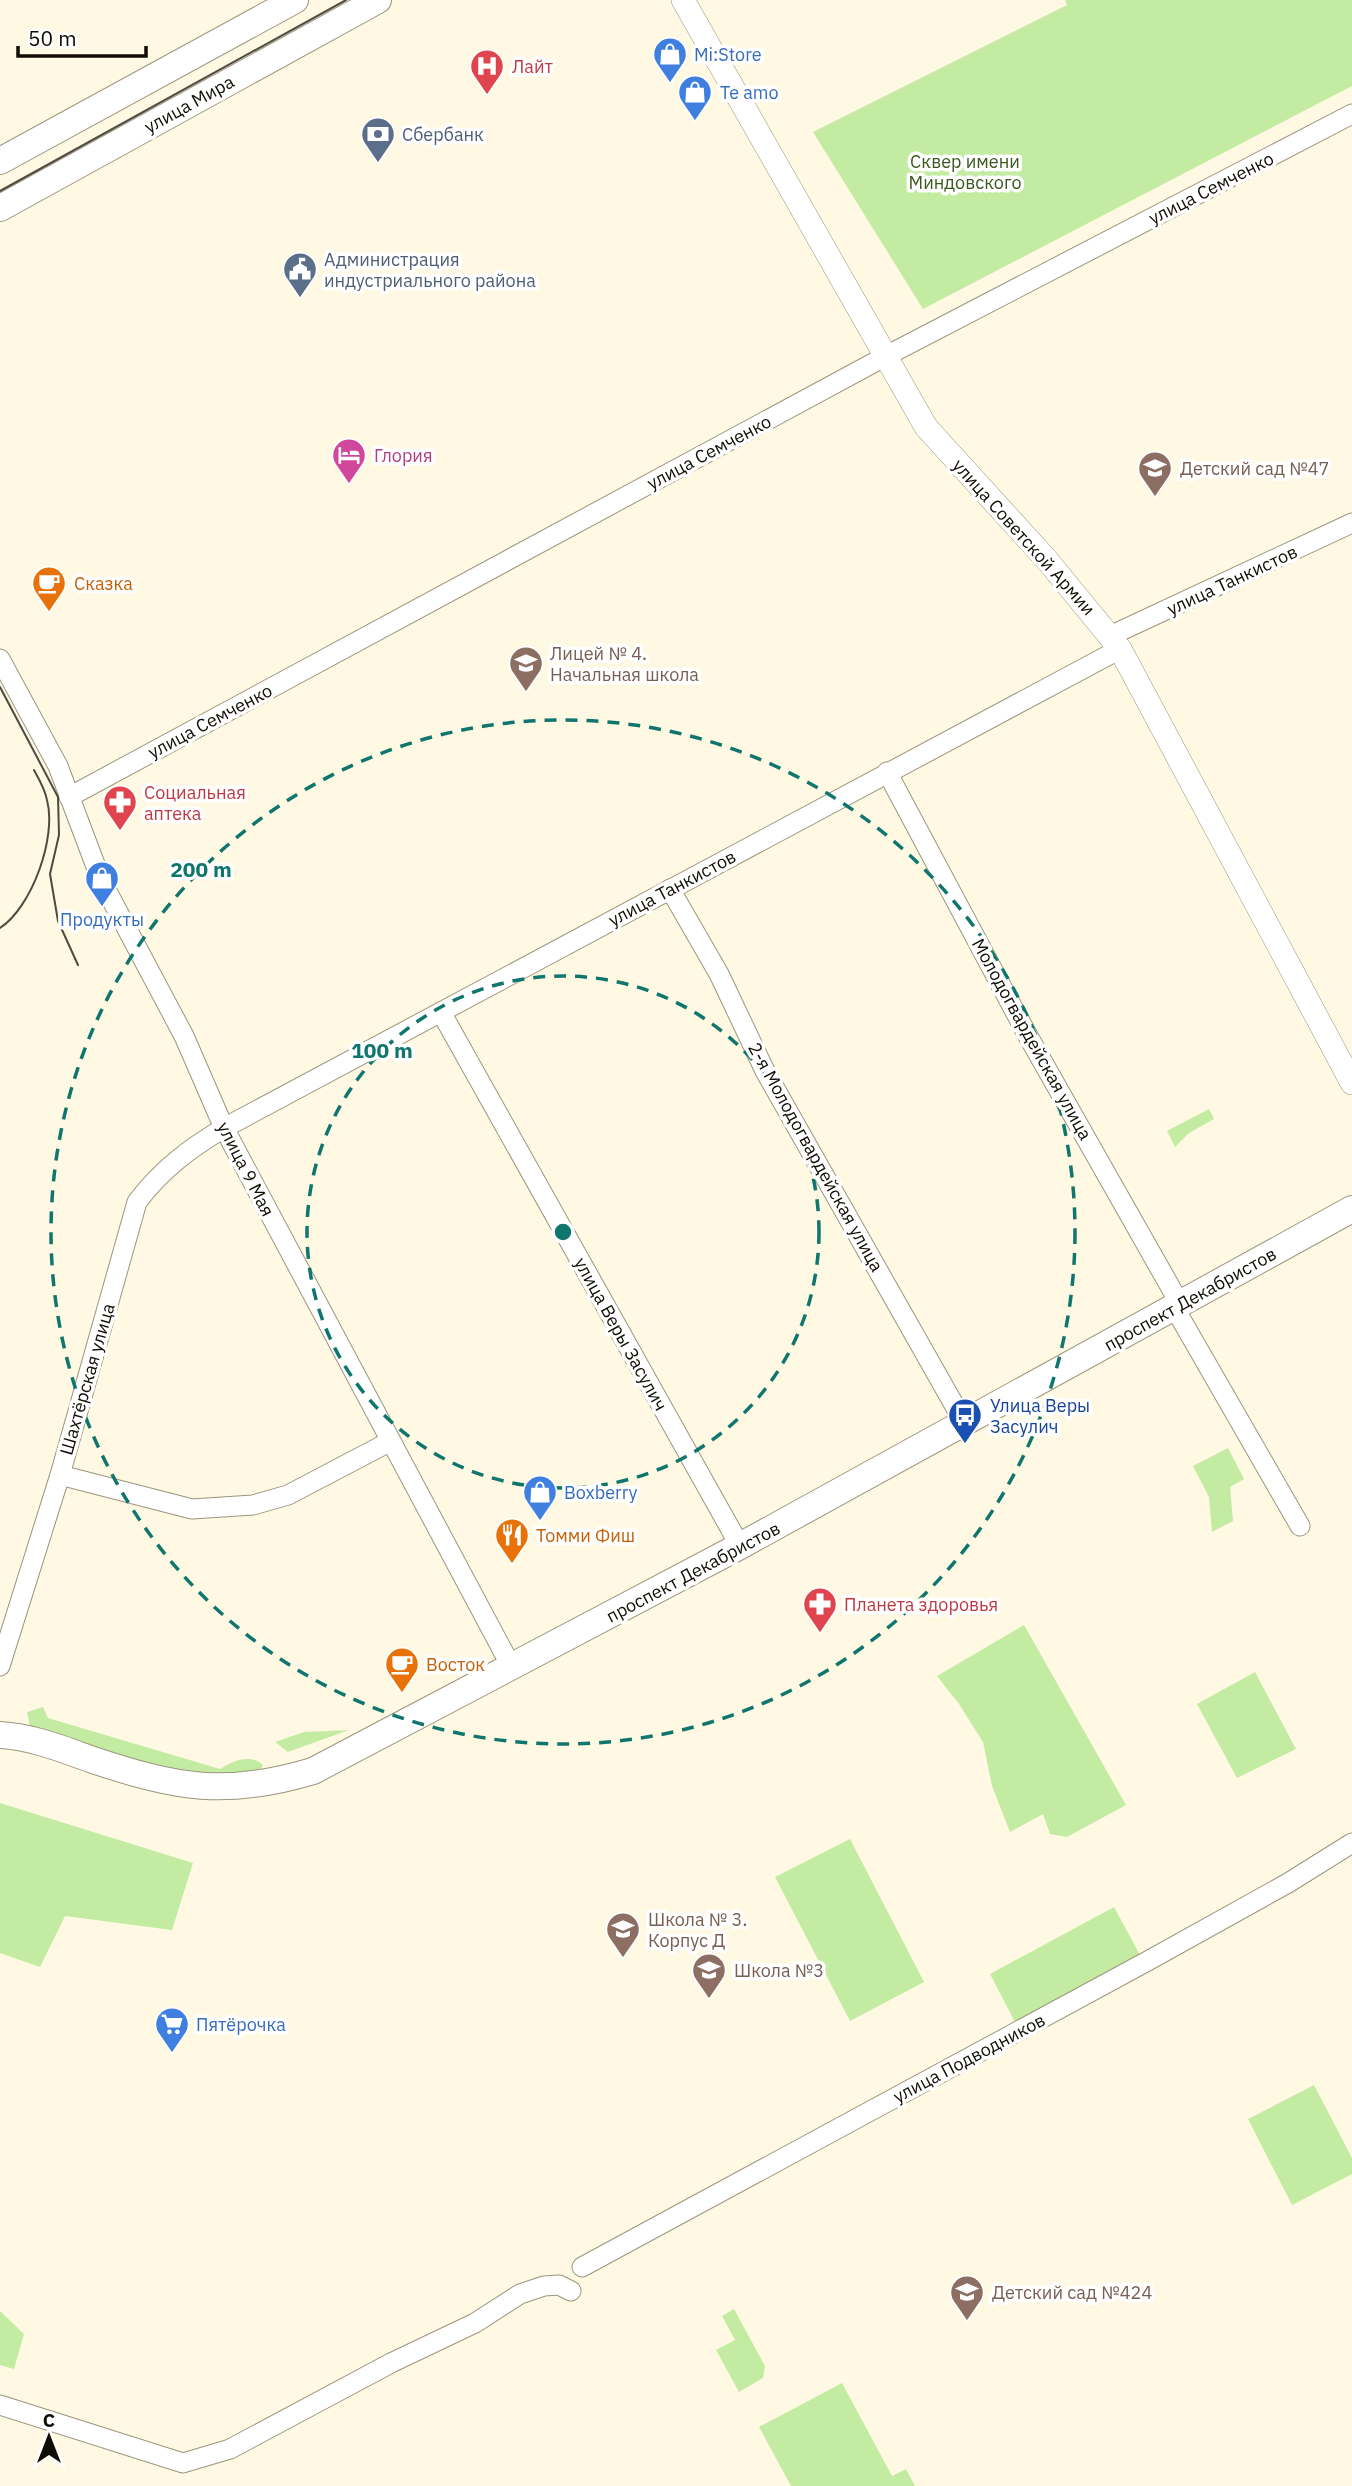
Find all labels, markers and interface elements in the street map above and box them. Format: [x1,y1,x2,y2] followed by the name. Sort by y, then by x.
[18,14,145,58] scale bar
[28,24,77,52] text: 50 m
[651,35,689,84] shop icon: Mi:Store
[694,43,762,66] place label: Mi:Store
[468,47,506,96] hospital icon: Лайт
[512,55,554,78] place label: Лайт
[140,70,238,138] street label: улица Мира
[676,73,714,122] shop icon: Te amo
[720,81,779,104] place label: Te amo
[359,115,397,164] bank icon: Сбербанк
[402,123,484,146] place label: Сбербанк
[1145,147,1277,229] street label: улица Семченко
[909,150,1021,194] park label: Сквер имени Миндовского
[324,248,536,292] place label: Администрация индустриального района
[281,250,319,299] public building icon: Администрация индустриального района
[643,410,775,494] street label: улица Семченко
[330,436,368,485] hotel icon: Глория
[374,444,433,467] place label: Глория
[1136,449,1174,498] school or university icon: Детский сад №47
[948,454,1100,620] street label: улица Советской Армии
[1180,457,1329,480] place label: Детский сад №47
[1163,540,1301,620] street label: улица Танкистов
[30,564,68,613] cafe icon: Сказка
[74,572,133,595] place label: Сказка
[550,642,699,686] place label: Лицей № 4. Начальная школа
[507,644,545,693] school or university icon: Лицей № 4. Начальная школа
[144,679,276,763] street label: улица Семченко
[144,781,246,825] place label: Социальная аптека
[101,783,139,832] pharmacy icon: Социальная аптека
[604,845,740,931] street label: улица Танкистов
[170,855,232,883] text: 200 m
[83,859,121,908] shop icon: Продукты
[60,908,144,931] place label: Продукты
[967,934,1097,1144] street label: Молодогвардейская улица
[351,1036,413,1064] text: 100 m
[743,1038,889,1276] street label: 2-я Молодогвардейская улица
[212,1118,280,1220] street label: улица 9 Мая
[551,1220,575,1244] centre of rings
[1100,1242,1280,1356] street label: проспект Декабристов
[569,1253,673,1415] street label: улица Веры Засулич
[54,1300,120,1458] street label: Шахтёрская улица
[990,1394,1090,1438] place label: Улица Веры Засулич
[946,1396,984,1445] bus stop icon: Улица Веры Засулич
[521,1473,559,1522] shop icon: Boxberry
[564,1481,637,1504] place label: Boxberry
[493,1516,531,1565] restaurant icon: Томми Фиш
[602,1516,784,1628] street label: проспект Декабристов
[536,1524,635,1547] place label: Томми Фиш
[801,1585,839,1634] pharmacy icon: Планета здоровья
[844,1593,998,1616] place label: Планета здоровья
[383,1645,421,1694] cafe icon: Восток
[426,1653,485,1676] place label: Восток
[648,1908,747,1952] place label: Школа № 3. Корпус Д
[604,1910,642,1959] school or university icon: Школа № 3. Корпус Д
[690,1951,728,2000] school or university icon: Школа №3
[734,1959,824,1982] place label: Школа №3
[153,2005,191,2054] supermarket icon: Пятёрочка
[889,2008,1049,2108] street label: улица Подводников
[196,2013,286,2036] place label: Пятёрочка
[948,2273,986,2322] school or university icon: Детский сад №424
[992,2281,1152,2304] place label: Детский сад №424
[14,2402,84,2472] north arrow
[43,2408,55,2432] text: С

